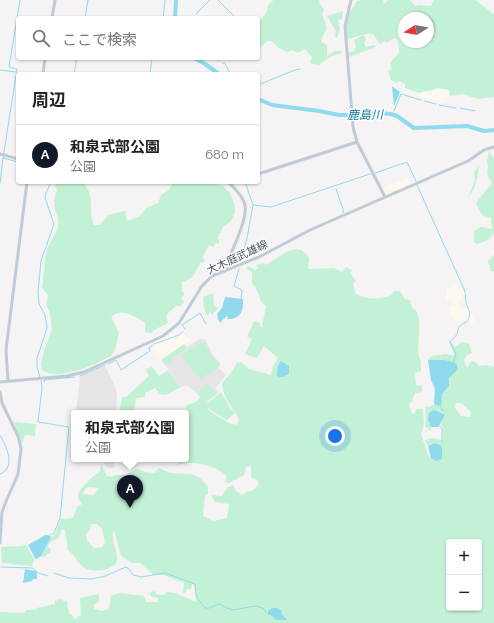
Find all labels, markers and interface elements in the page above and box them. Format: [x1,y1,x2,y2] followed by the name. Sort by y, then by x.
[398,12,434,48] north arrow
[16,16,260,60] search box
[30,27,52,49] icon: search
[62,31,137,49] text: ここで検索
[32,90,66,110] text: 周辺
[347,108,385,122] water label: 鹿島川
[70,138,160,156] text: 和泉式部公園
[41,147,49,162] text: A
[205,147,244,162] text: 680 m
[70,159,96,174] text: 公園
[205,238,270,277] street label: 大木庭武雄線
[71,410,189,462] popup
[85,419,175,437] text: 和泉式部公園
[325,426,345,446] your location
[85,440,111,455] text: 公園
[117,475,143,508] pin: A
[446,539,482,611] map controls
[446,539,482,575] button: +
[446,575,482,611] button: −

